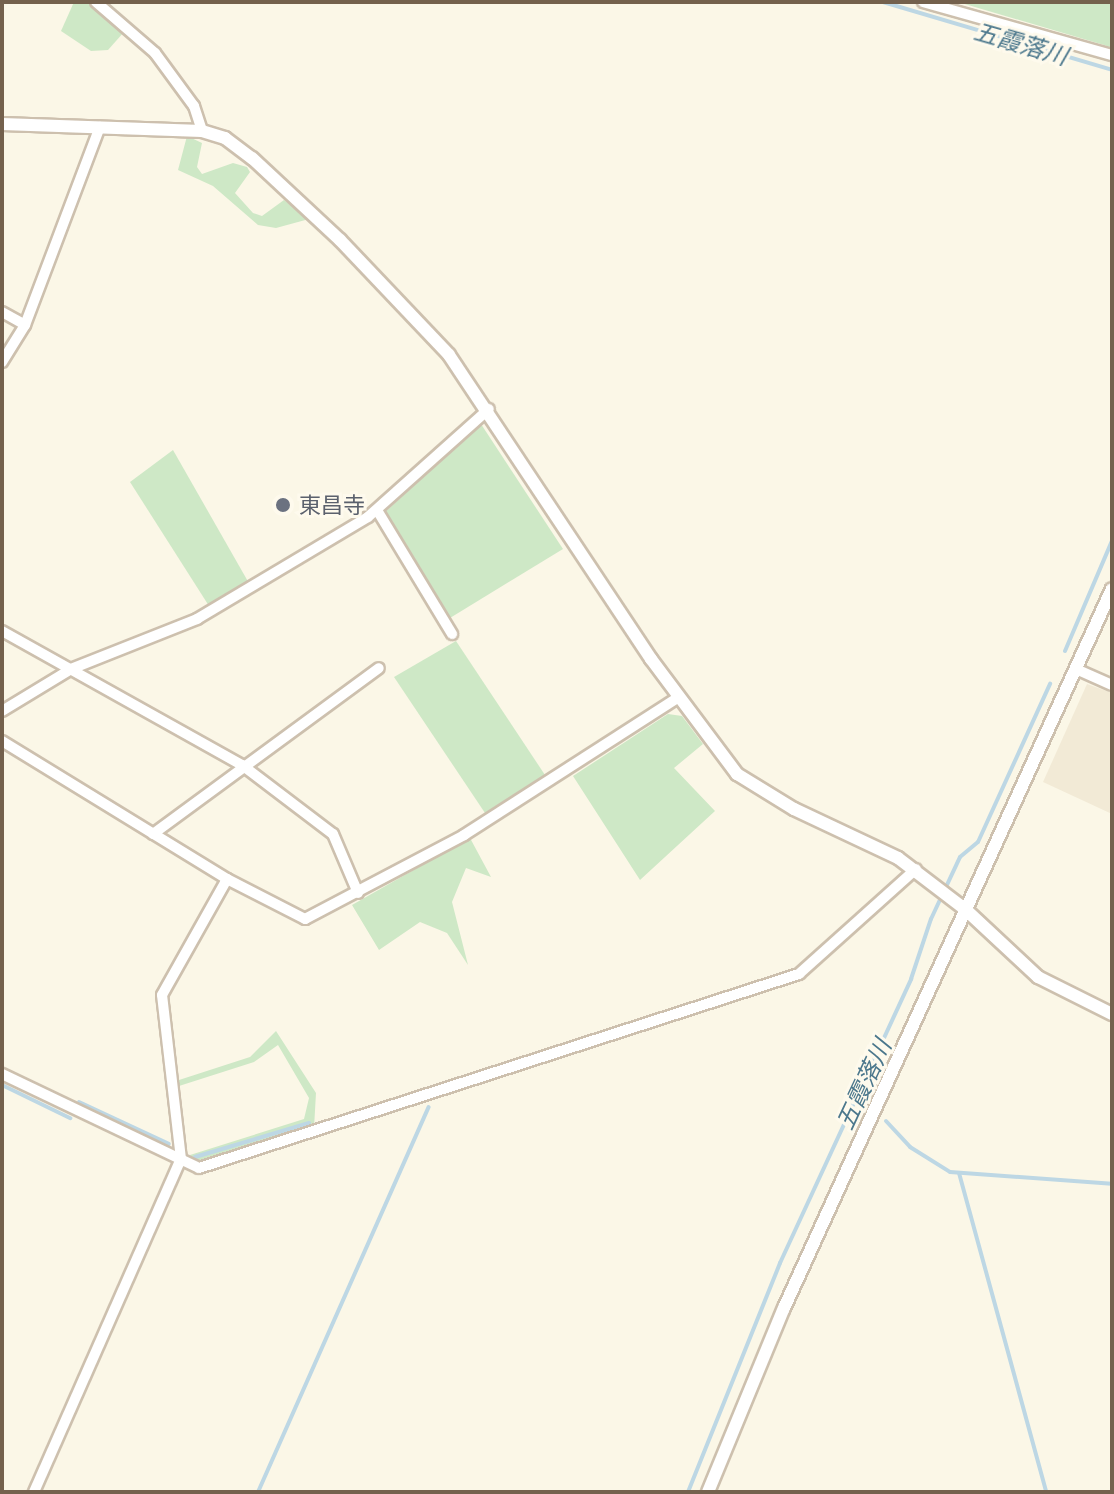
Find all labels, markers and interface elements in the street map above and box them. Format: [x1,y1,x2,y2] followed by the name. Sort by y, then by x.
[971,16,1071,70] water label: 五霞落川
[299,492,365,518] place label: 東昌寺
[274,496,292,514] marker: 東昌寺
[830,1034,896,1134] water label: 五霞落川

